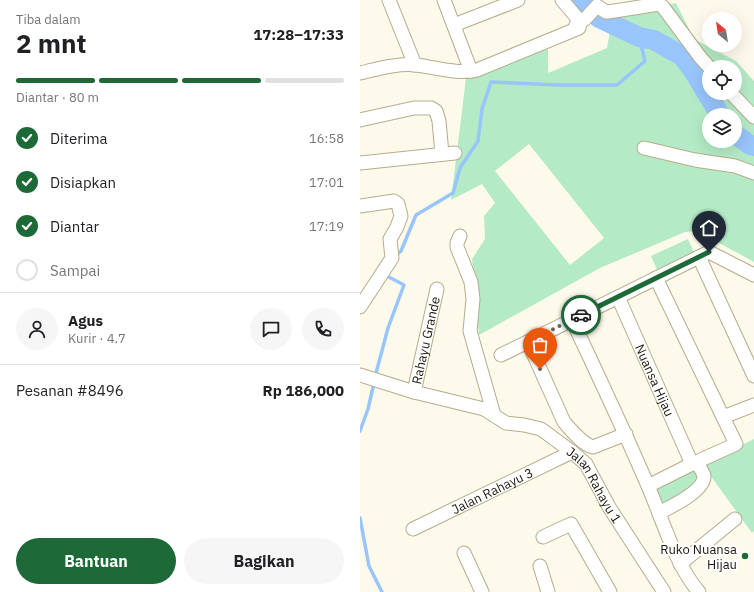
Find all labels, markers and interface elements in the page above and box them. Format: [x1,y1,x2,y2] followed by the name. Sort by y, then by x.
[16,11,81,28] text: Tiba dalam
[702,12,742,52] north arrow
[702,12,742,148] map controls
[253,25,344,44] text: 17:28–17:33
[16,26,86,60] text: 2 mnt
[702,60,742,100] button: locate
[16,89,99,106] text: Diantar · 80 m
[702,108,742,148] button: layers
[16,127,38,149] icon: check
[50,129,108,148] text: Diterima
[309,130,344,147] text: 16:58
[16,171,38,193] icon: check
[50,173,116,192] text: Disiapkan
[309,174,344,191] text: 17:01
[692,211,726,252] pin
[16,215,38,237] icon: check
[50,217,99,236] text: Diantar
[698,217,720,239] icon: home
[309,218,344,235] text: 17:19
[50,261,100,280] text: Sampai
[408,295,444,386] street label: Rahayu Grande
[561,295,601,335] courier
[570,304,592,326] icon: car
[16,308,58,350] button: person
[250,308,292,350] button: chat
[302,308,344,350] button: phone
[68,311,103,330] text: Agus
[523,328,557,369] pin
[68,330,126,347] text: Kurir · 4.7
[529,334,551,356] icon: bag
[631,341,678,419] street label: Nuansa Hijau
[16,381,124,400] text: Pesanan #8496
[263,381,344,400] text: Rp 186,000
[563,443,626,526] street label: Jalan Rahayu 1
[449,464,536,518] street label: Jalan Rahayu 3
[16,538,176,584] button: Bantuan
[184,538,344,584] button: Bagikan
[660,541,737,573] place label: Ruko Nuansa Hijau
[740,551,750,561] marker: Ruko Nuansa Hijau

